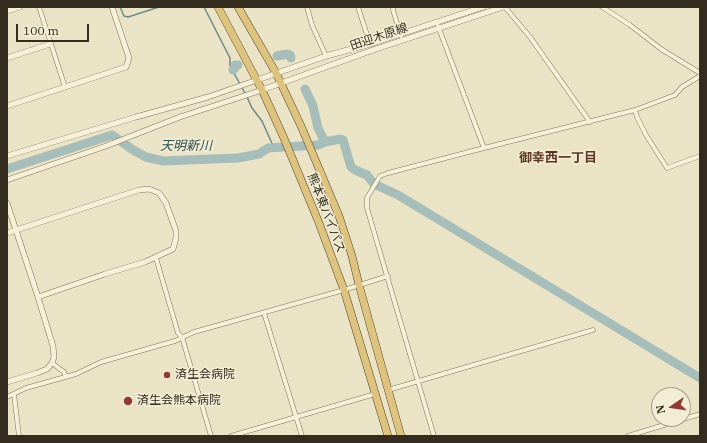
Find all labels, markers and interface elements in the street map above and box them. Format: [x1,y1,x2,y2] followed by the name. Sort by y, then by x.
[18,16,91,42] scale bar
[348,20,410,54] street label: 田迎木原線
[23,23,59,38] text: 100 m
[160,138,212,154] water label: 天明新川
[519,150,597,166] district label: 御幸西一丁目
[304,171,348,255] street label: 熊本東バイパス
[175,368,235,382] place label: 済生会病院
[162,370,172,380] marker: 済生会病院
[651,387,691,427] north arrow
[137,394,221,408] place label: 済生会熊本病院
[122,395,134,407] marker: 済生会熊本病院
[652,404,668,415] text: N

